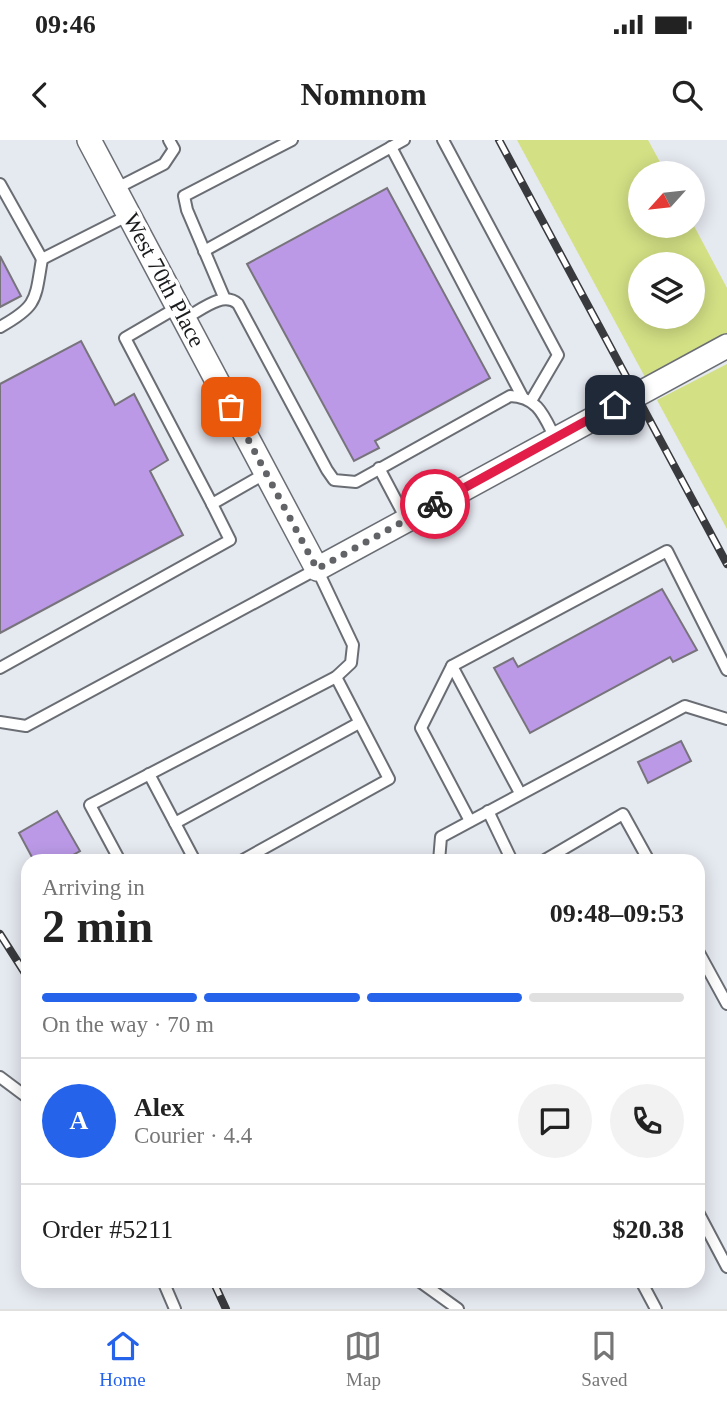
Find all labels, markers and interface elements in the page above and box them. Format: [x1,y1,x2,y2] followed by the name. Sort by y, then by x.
[35,10,96,39] text: 09:46
[21,76,59,114] icon: back
[300,76,427,112] text: Nomnom
[668,76,706,114] icon: search
[628,161,705,238] north arrow
[628,161,705,329] map controls
[118,209,210,351] street label: West 70th Place
[628,252,705,329] button: layers
[585,375,645,435] pin
[201,377,261,437] pin
[596,386,634,424] icon: home
[212,388,250,426] icon: bag
[400,469,470,539] courier
[416,485,454,523] icon: bike
[42,875,145,900] text: Arriving in
[550,899,684,928] text: 09:48–09:53
[42,901,153,952] text: 2 min
[42,1012,214,1037] text: On the way · 70 m
[518,1084,592,1158] button: chat
[610,1084,684,1158] button: phone
[134,1093,185,1122] text: Alex
[70,1106,88,1135] text: A
[134,1123,252,1148] text: Courier · 4.4
[42,1215,173,1244] text: Order #5211
[613,1215,684,1244] text: $20.38
[99,1327,146,1391] tab: Home
[344,1327,382,1391] tab: Map
[581,1327,628,1391] tab: Saved

